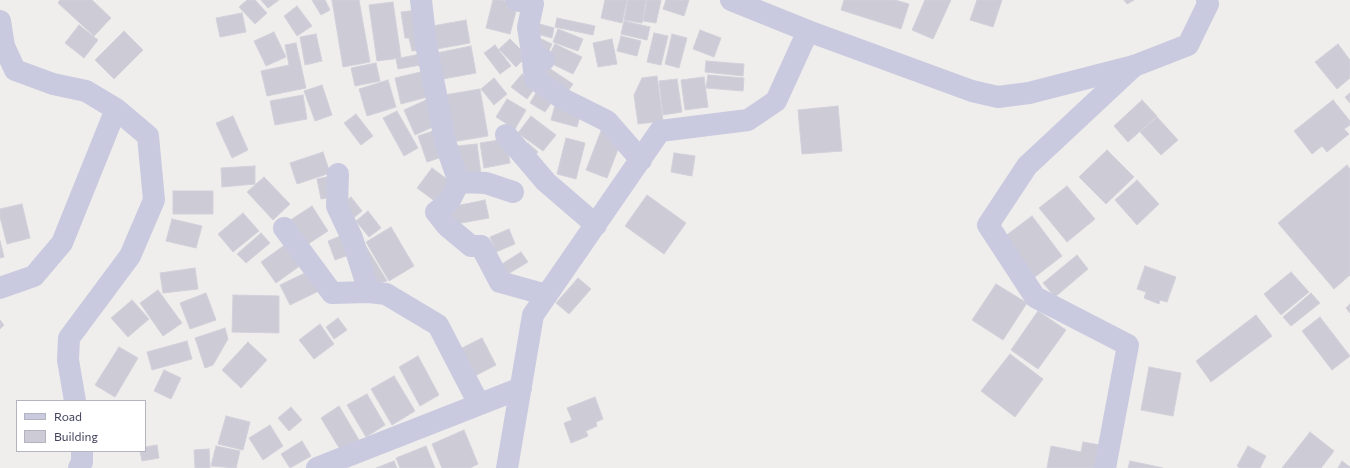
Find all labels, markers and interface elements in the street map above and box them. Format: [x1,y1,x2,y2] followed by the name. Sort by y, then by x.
[16,400,146,452] legend
[54,409,82,423] text: Road
[54,429,98,443] text: Building

